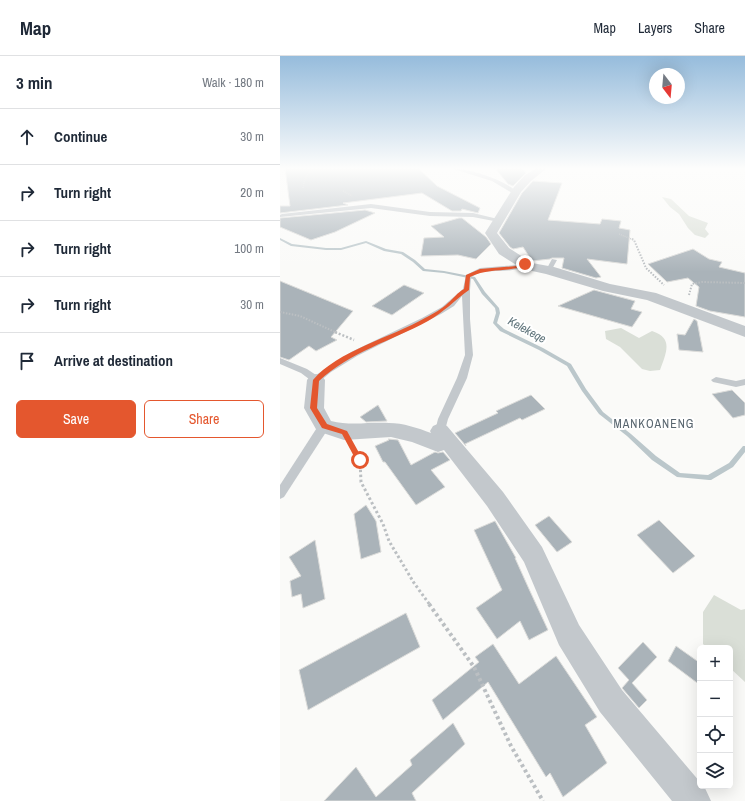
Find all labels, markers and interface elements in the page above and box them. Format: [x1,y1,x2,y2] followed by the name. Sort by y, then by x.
[20,15,51,41] text: Map
[594,19,616,37] text: Map
[638,19,672,37] text: Layers
[694,19,725,37] text: Share
[649,68,685,104] north arrow
[16,71,52,94] text: 3 min
[202,74,264,91] text: Walk · 180 m
[16,126,38,148] icon: ahead
[54,126,107,147] text: Continue
[240,128,264,145] text: 30 m
[16,182,38,204] icon: right
[54,182,111,203] text: Turn right
[240,184,264,201] text: 20 m
[16,238,38,260] icon: right
[54,238,111,259] text: Turn right
[234,240,264,257] text: 100 m
[516,255,534,273] route end
[16,294,38,316] icon: right
[54,294,111,315] text: Turn right
[240,296,264,313] text: 30 m
[505,313,549,347] water label: Kelekeqe
[16,350,38,372] icon: arrive
[54,350,173,371] text: Arrive at destination
[16,400,136,438] button: Save
[144,400,264,438] button: Share
[613,416,695,432] district label: MANKOANENG
[351,451,369,469] route start
[697,645,733,789] map controls
[697,645,733,681] button: +
[697,681,733,717] button: −
[697,717,733,753] button: locate
[697,753,733,789] button: layers

